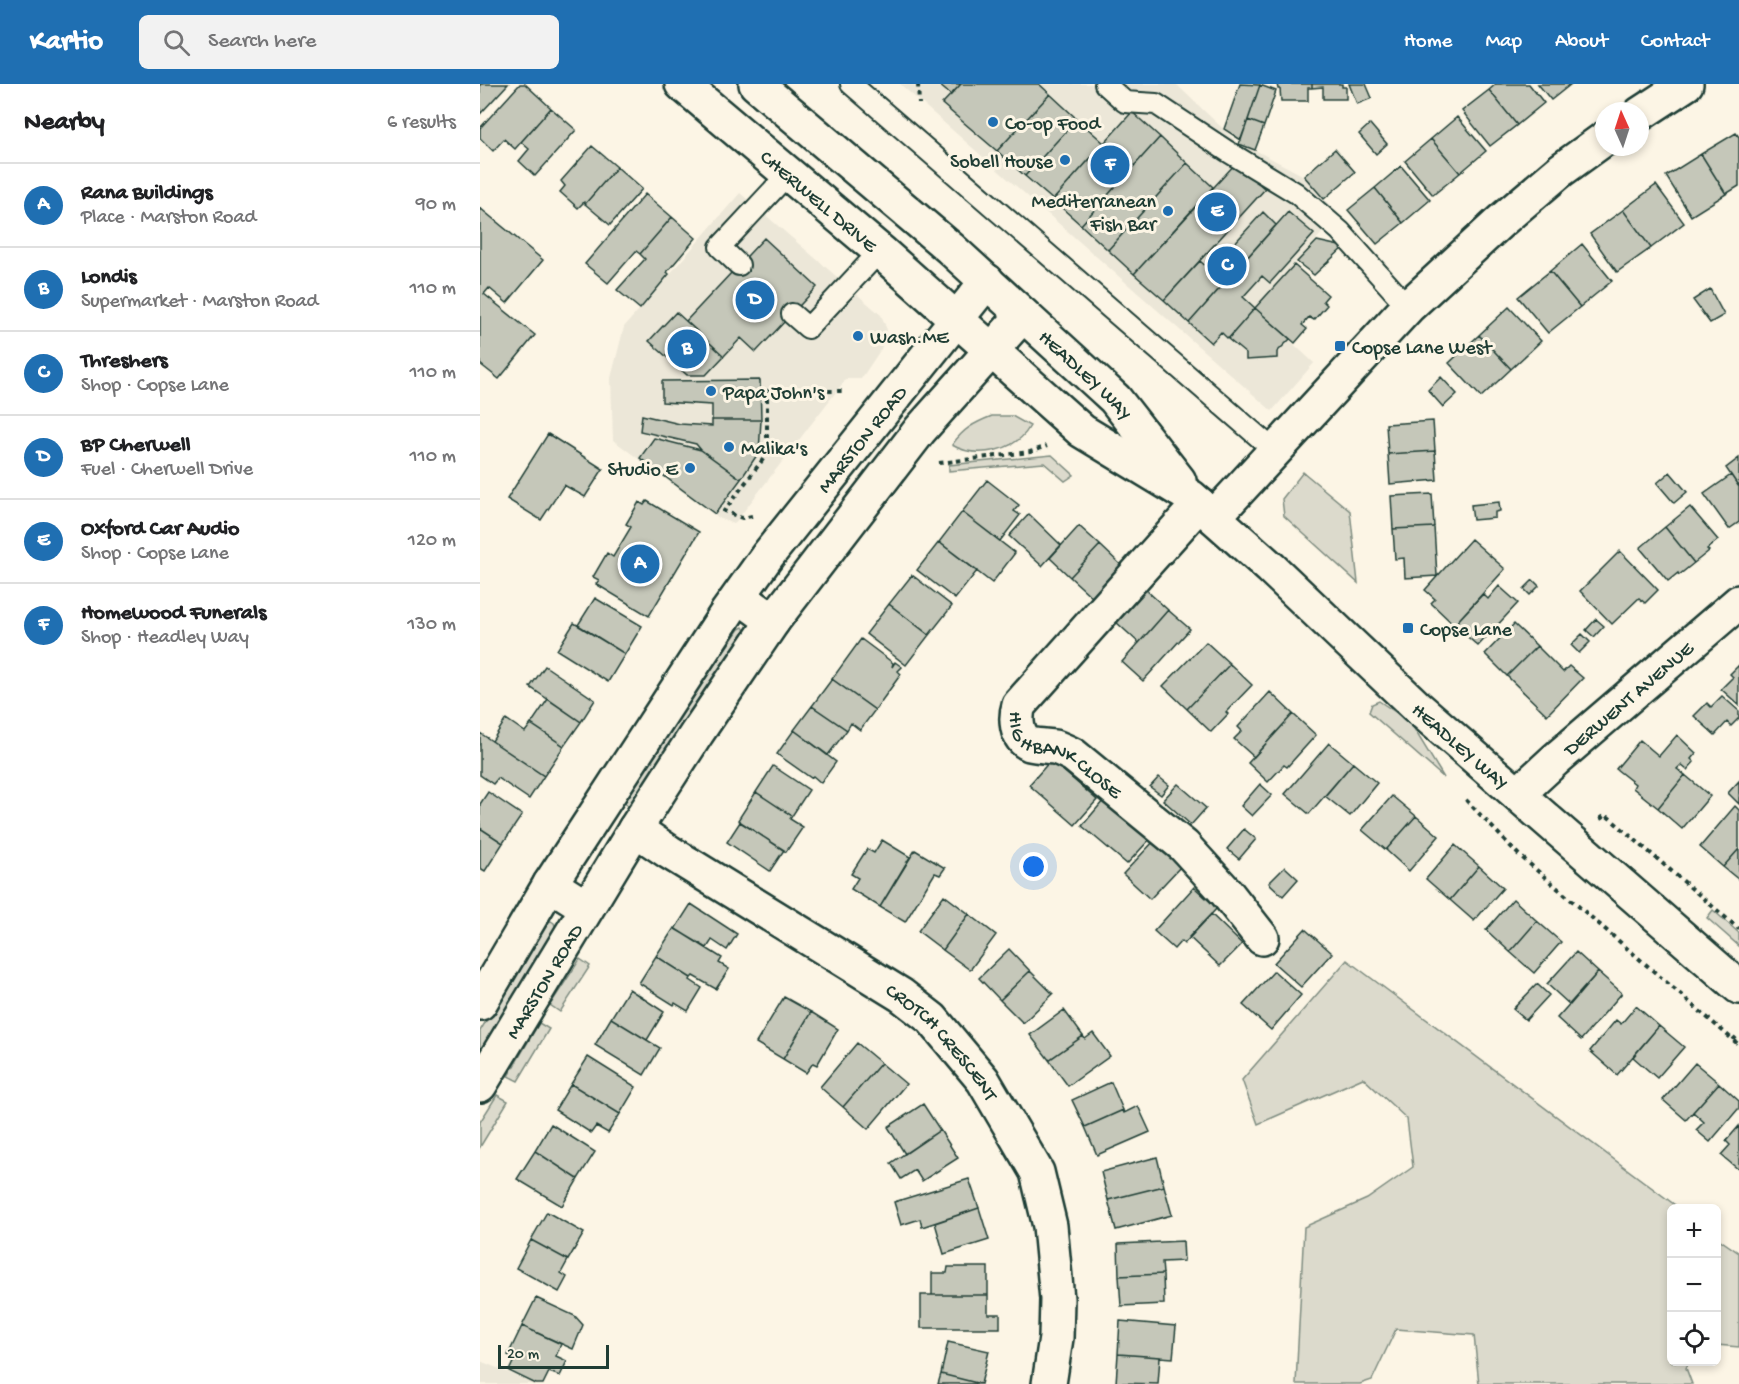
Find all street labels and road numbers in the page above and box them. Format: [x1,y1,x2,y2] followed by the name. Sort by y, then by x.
[754,147,882,260] street label: CHERWELL DRIVE
[1033,327,1135,426] street label: HEADLEY WAY
[814,382,914,499] street label: MARSTON ROAD
[1559,637,1701,764] street label: DERWENT AVENUE
[1406,700,1512,796] street label: HEADLEY WAY
[1002,711,1126,806] street label: HIGHBANK CLOSE
[503,920,590,1044] street label: MARSTON ROAD
[880,980,1001,1107] street label: CROTCH CRESCENT

